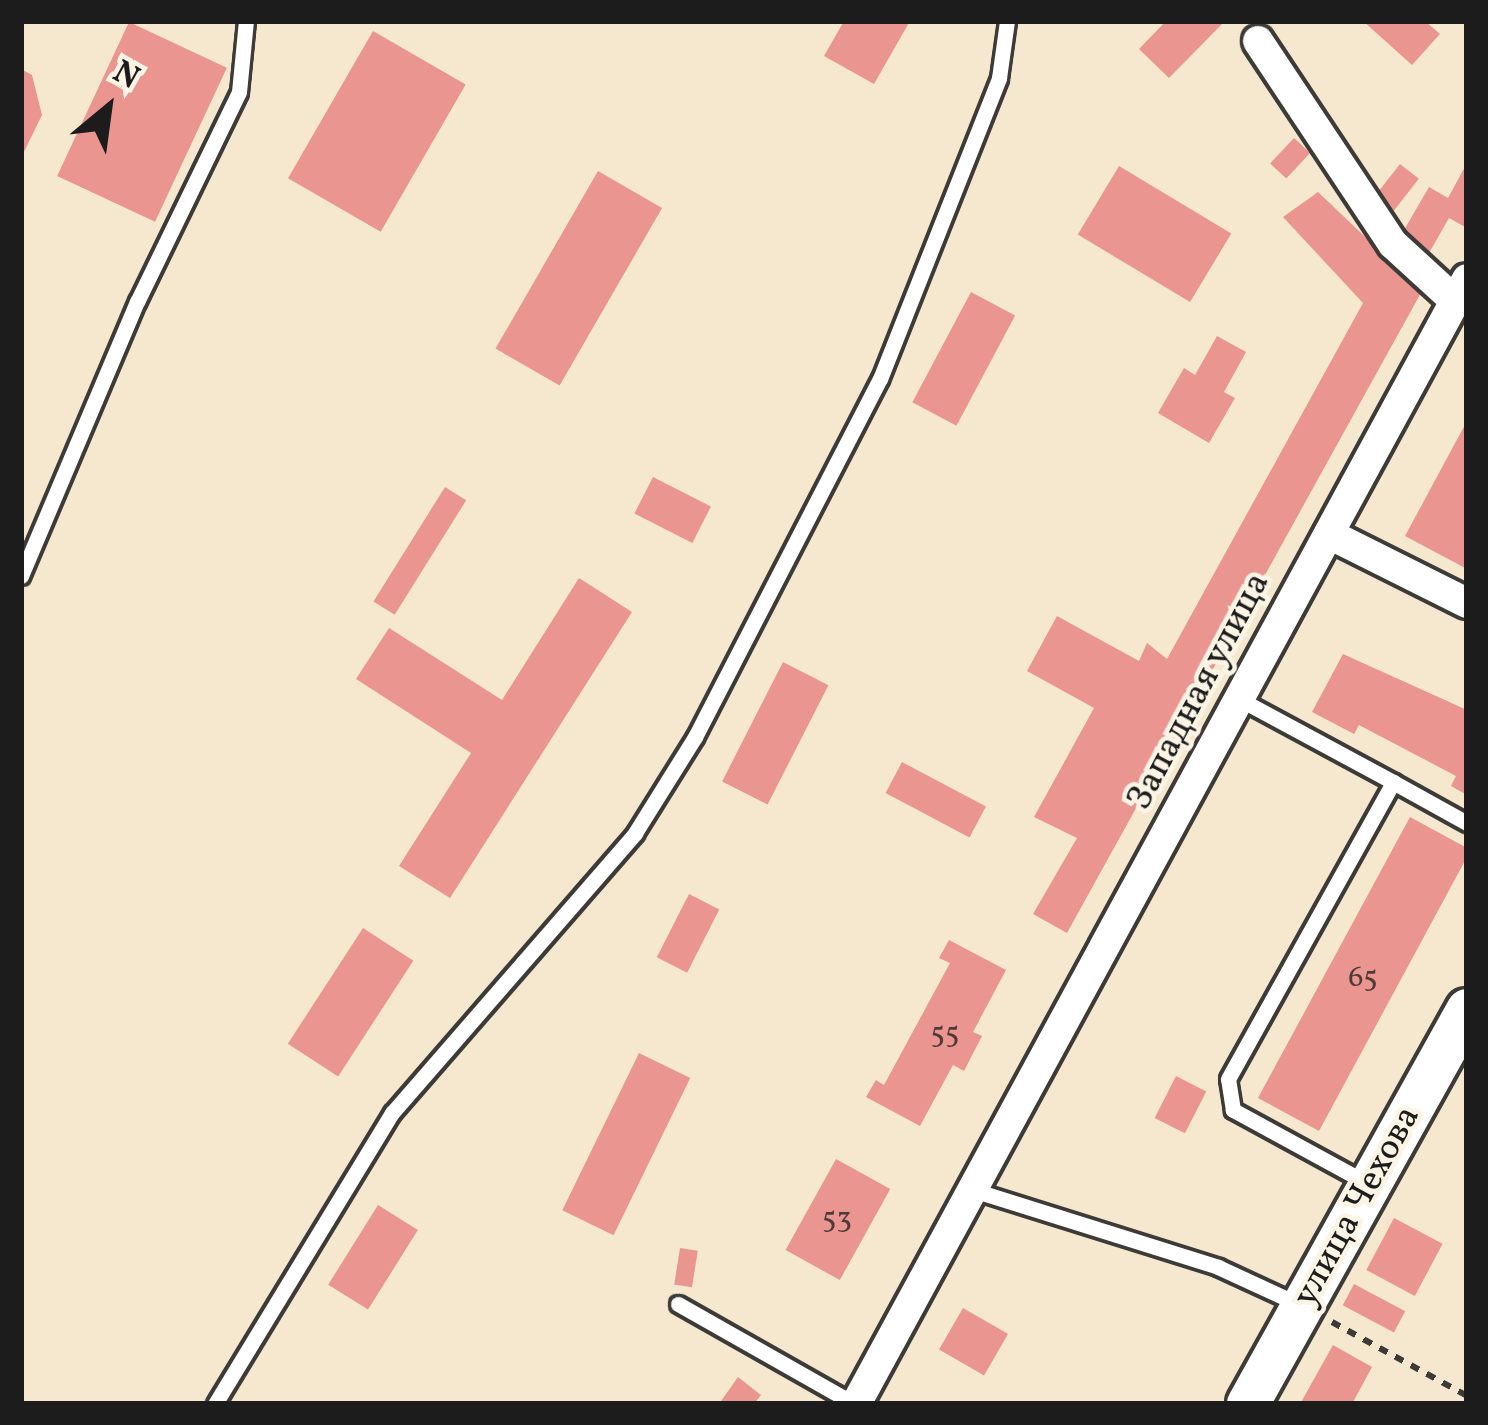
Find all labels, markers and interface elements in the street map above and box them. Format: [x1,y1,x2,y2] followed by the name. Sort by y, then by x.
[48,48,168,168] north arrow
[104,51,147,102] text: N
[1119,565,1281,819] street label: Западная улица
[1348,960,1378,996] house number: 65
[931,1016,959,1052] house number: 55
[1285,1099,1431,1315] street label: улица Чехова
[822,1201,852,1237] house number: 53

